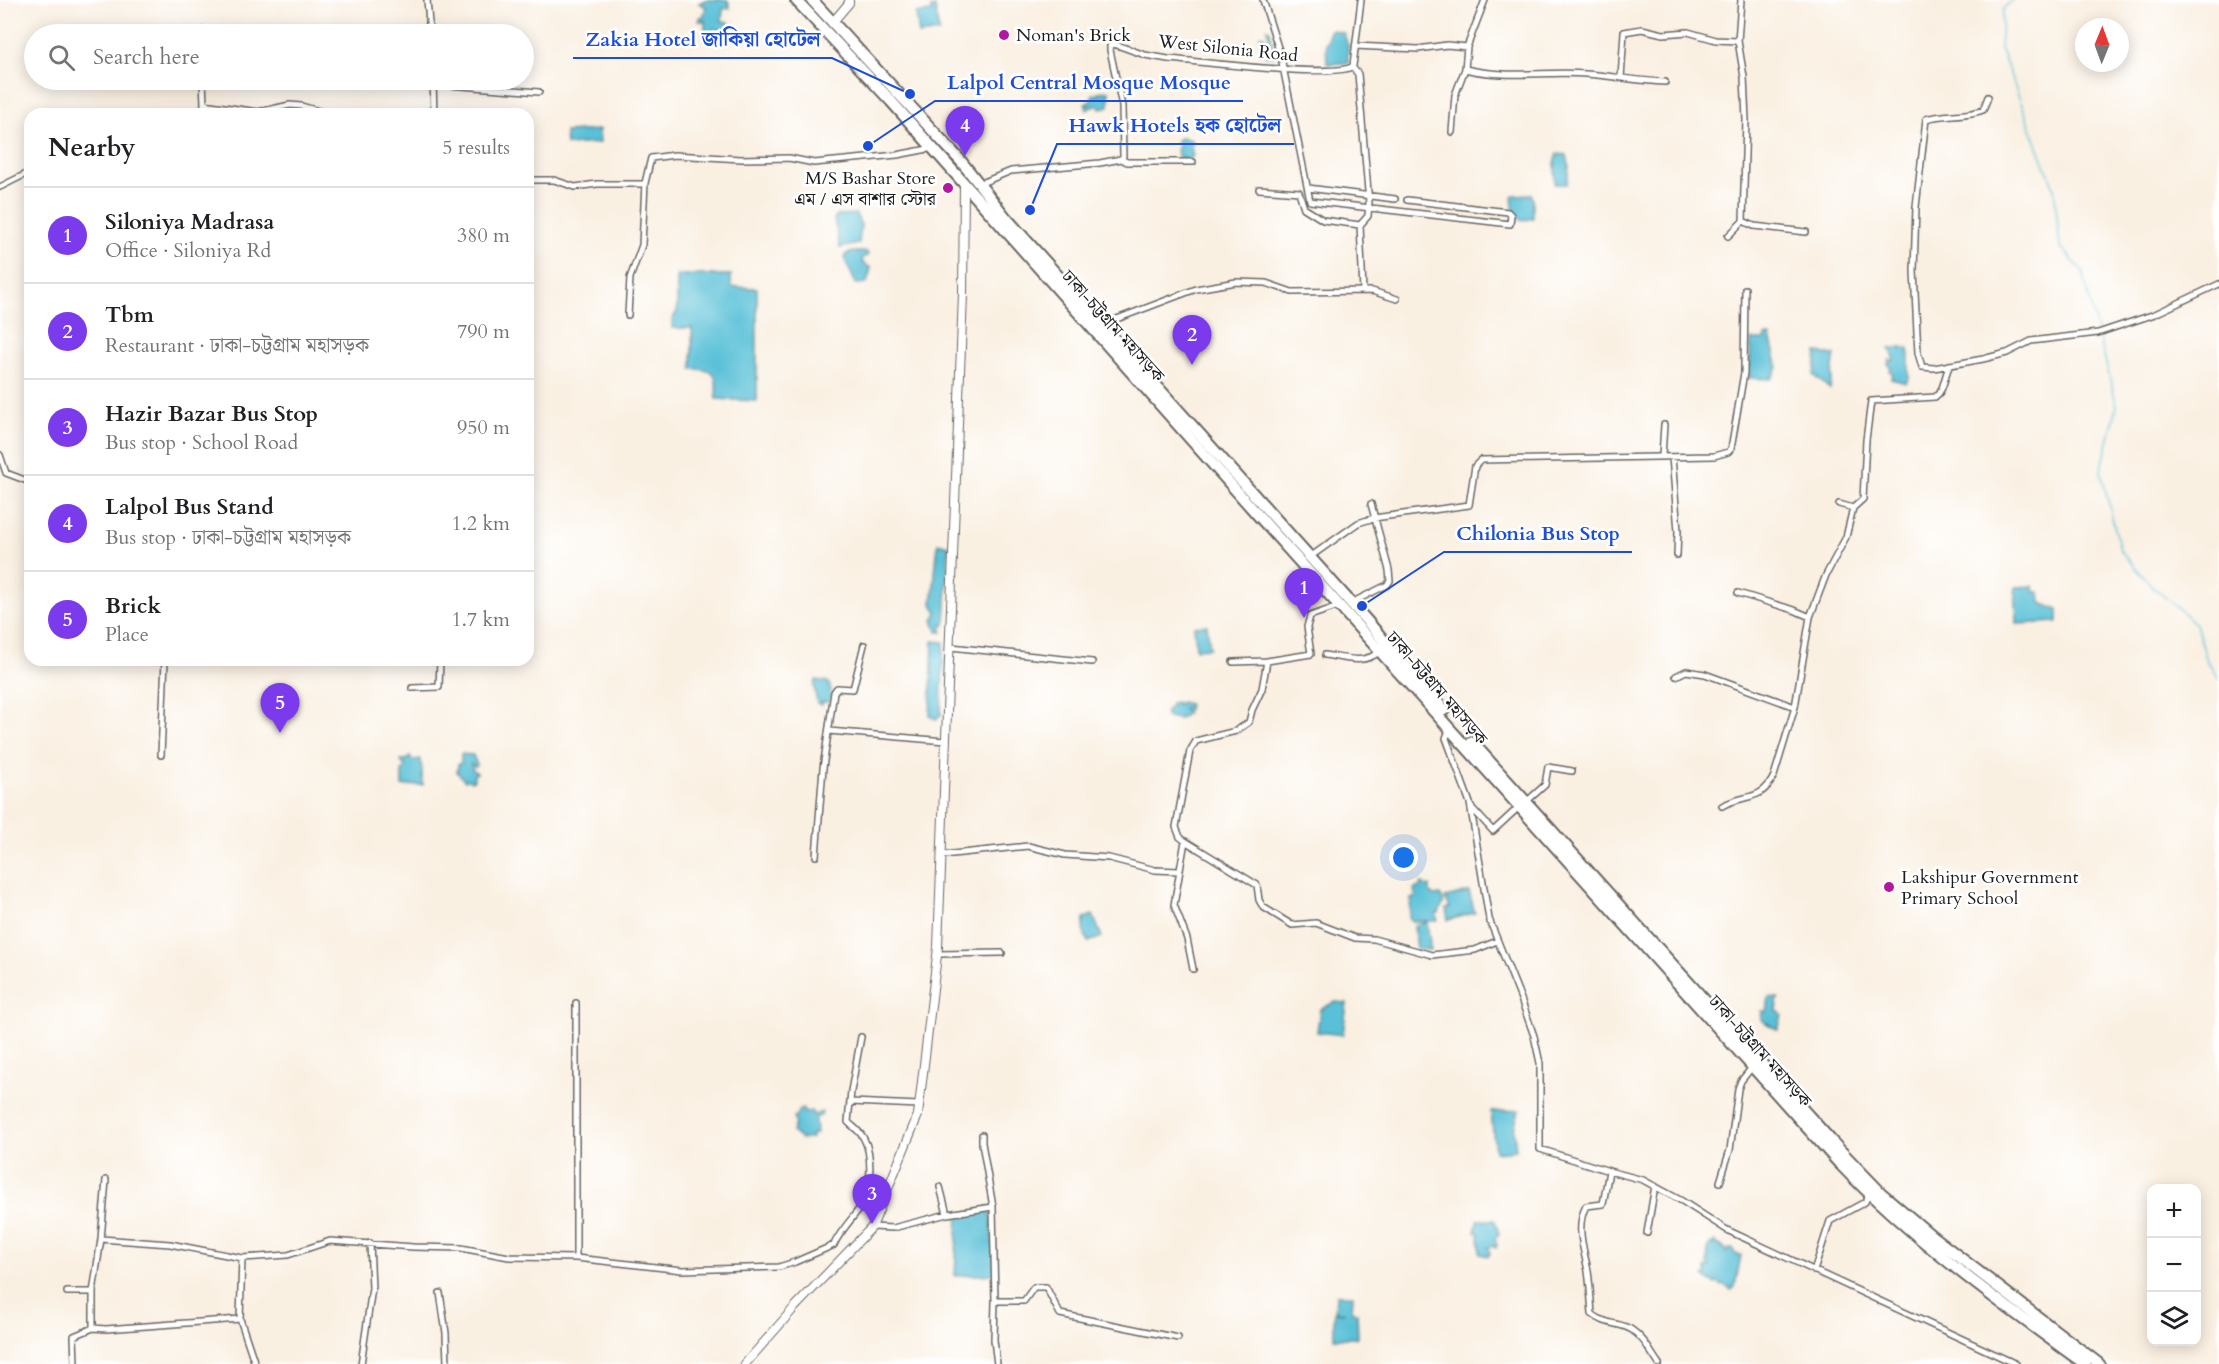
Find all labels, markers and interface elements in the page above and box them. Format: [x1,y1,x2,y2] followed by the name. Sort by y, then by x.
[2075,18,2129,72] north arrow
[573,20,832,58] callout: Zakia Hotel জাকিয়া হোটেল
[1016,23,1131,48] place label: Noman's Brick
[24,24,534,90] search box
[585,26,822,53] text: Zakia Hotel জাকিয়া হোটেল
[997,28,1011,42] marker: Noman's Brick
[1156,29,1300,68] street label: West Silonia Road
[45,41,78,74] icon: search
[93,42,200,72] text: Search here
[935,63,1243,101] callout: Lalpol Central Mosque Mosque
[947,69,1231,96] text: Lalpol Central Mosque Mosque
[946,106,984,156] pin: 4
[1057,106,1294,144] callout: Hawk Hotels হক হোটেল
[1069,112,1283,139] text: Hawk Hotels হক হোটেল
[48,130,136,165] text: Nearby
[442,134,510,161] text: 5 results
[794,166,937,212] place label: M/S Bashar Store এম / এস বাশার স্টোর
[941,181,955,195] marker: M/S Bashar Store এম / এস বাশার স্টোর
[105,207,274,237] text: Siloniya Madrasa
[62,222,73,249] text: 1
[457,222,510,249] text: 380 m
[105,237,271,264] text: Office · Siloniya Rd
[1055,264,1171,389] street label: ঢাকা-চট্টগ্রাম মহাসড়ক
[105,300,154,330] text: Tbm
[1172,316,1212,365] pin: 2
[62,318,73,345] text: 2
[457,318,510,345] text: 790 m
[105,332,369,359] text: Restaurant · ঢাকা-চট্টগ্রাম মহাসড়ক
[105,399,318,429] text: Hazir Bazar Bus Stop
[62,414,73,441] text: 3
[457,414,510,441] text: 950 m
[105,429,298,456] text: Bus stop · School Road
[105,492,274,522] text: Lalpol Bus Stand
[62,510,73,537] text: 4
[451,510,510,537] text: 1.2 km
[1444,514,1632,552] callout: Chilonia Bus Stop
[1456,520,1620,547] text: Chilonia Bus Stop
[105,524,351,551] text: Bus stop · ঢাকা-চট্টগ্রাম মহাসড়ক
[1284,568,1324,618] pin: 1
[105,591,161,621] text: Brick
[62,606,73,633] text: 5
[451,606,510,633] text: 1.7 km
[105,621,149,648] text: Place
[1380,625,1494,752] street label: ঢাকা-চট্টগ্রাম মহাসড়ক
[260,684,300,733] pin: 5
[1389,843,1418,872] your location
[1901,865,2079,911] place label: Lakshipur Government Primary School
[1882,880,1896,894] marker: Lakshipur Government Primary School
[1702,989,1818,1114] street label: ঢাকা-চট্টগ্রাম মহাসড়ক
[852,1174,892,1224] pin: 3
[2147,1184,2201,1346] map controls
[2147,1184,2201,1238] button: +
[2147,1238,2201,1292] button: −
[2147,1292,2201,1346] button: layers

